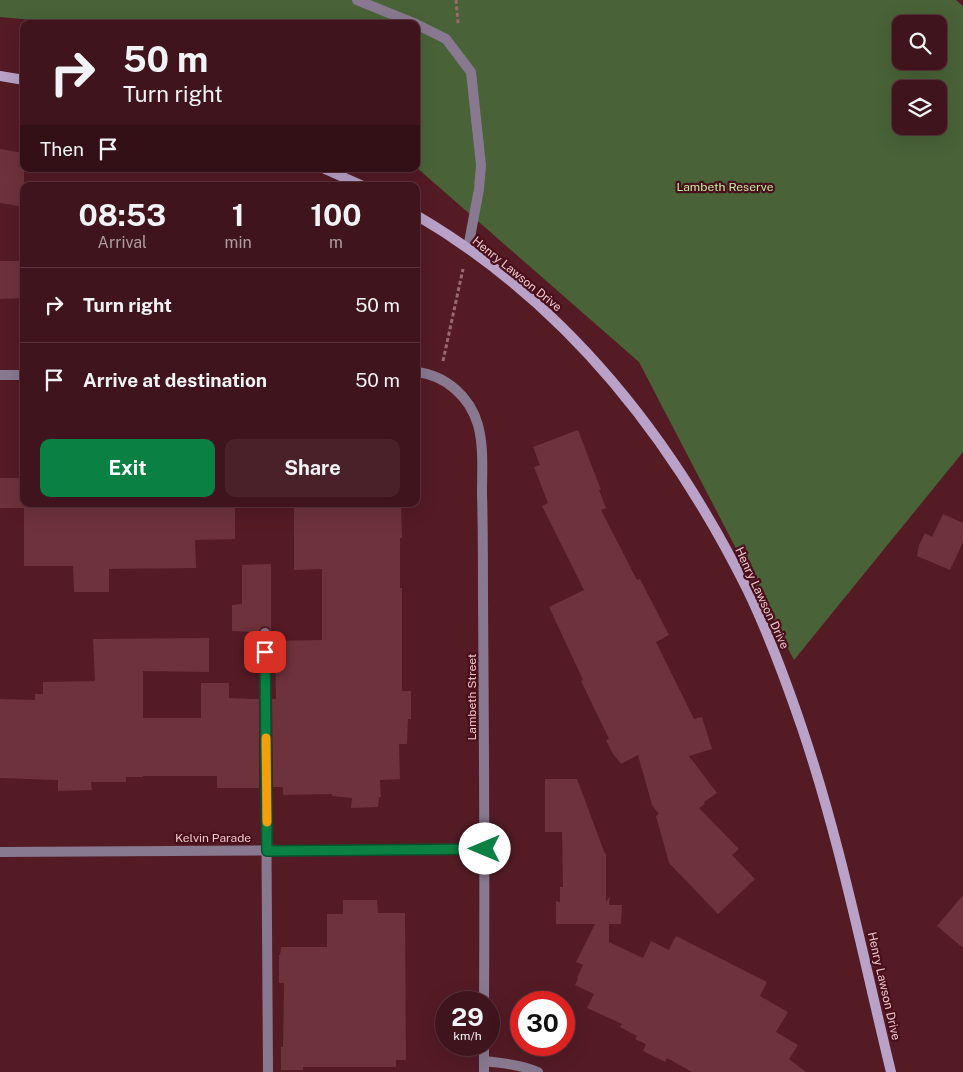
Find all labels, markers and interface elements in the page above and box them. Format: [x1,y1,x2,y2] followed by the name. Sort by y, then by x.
[892,15,947,135] map controls
[892,15,947,70] button: search
[123,39,208,80] text: 50 m
[40,40,105,105] icon: right
[892,80,947,135] button: layers
[123,81,223,107] text: Turn right
[94,135,122,163] icon: arrive
[40,138,84,160] text: Then
[676,180,774,194] park label: Lambeth Reserve
[78,197,166,233] text: 08:53
[232,197,245,233] text: 1
[310,197,362,233] text: 100
[98,233,147,252] text: Arrival
[225,233,252,252] text: min
[329,233,343,252] text: m
[470,234,565,314] street label: Henry Lawson Drive
[40,291,68,319] icon: right
[83,294,172,316] text: Turn right
[355,294,400,316] text: 50 m
[40,366,68,394] icon: arrive
[83,369,267,391] text: Arrive at destination
[355,369,400,391] text: 50 m
[40,439,215,497] button: Exit
[225,439,400,497] button: Share
[732,545,792,651] street label: Henry Lawson Drive
[244,631,286,673] pin
[251,638,279,666] icon: arrive
[465,653,479,740] street label: Lambeth Street
[458,822,510,874] position arrow
[175,831,251,845] street label: Kelvin Parade
[865,930,903,1042] street label: Henry Lawson Drive
[510,991,575,1056] speed limit sign: 30
[451,1002,484,1032] text: 29
[453,1029,482,1043] text: km/h

